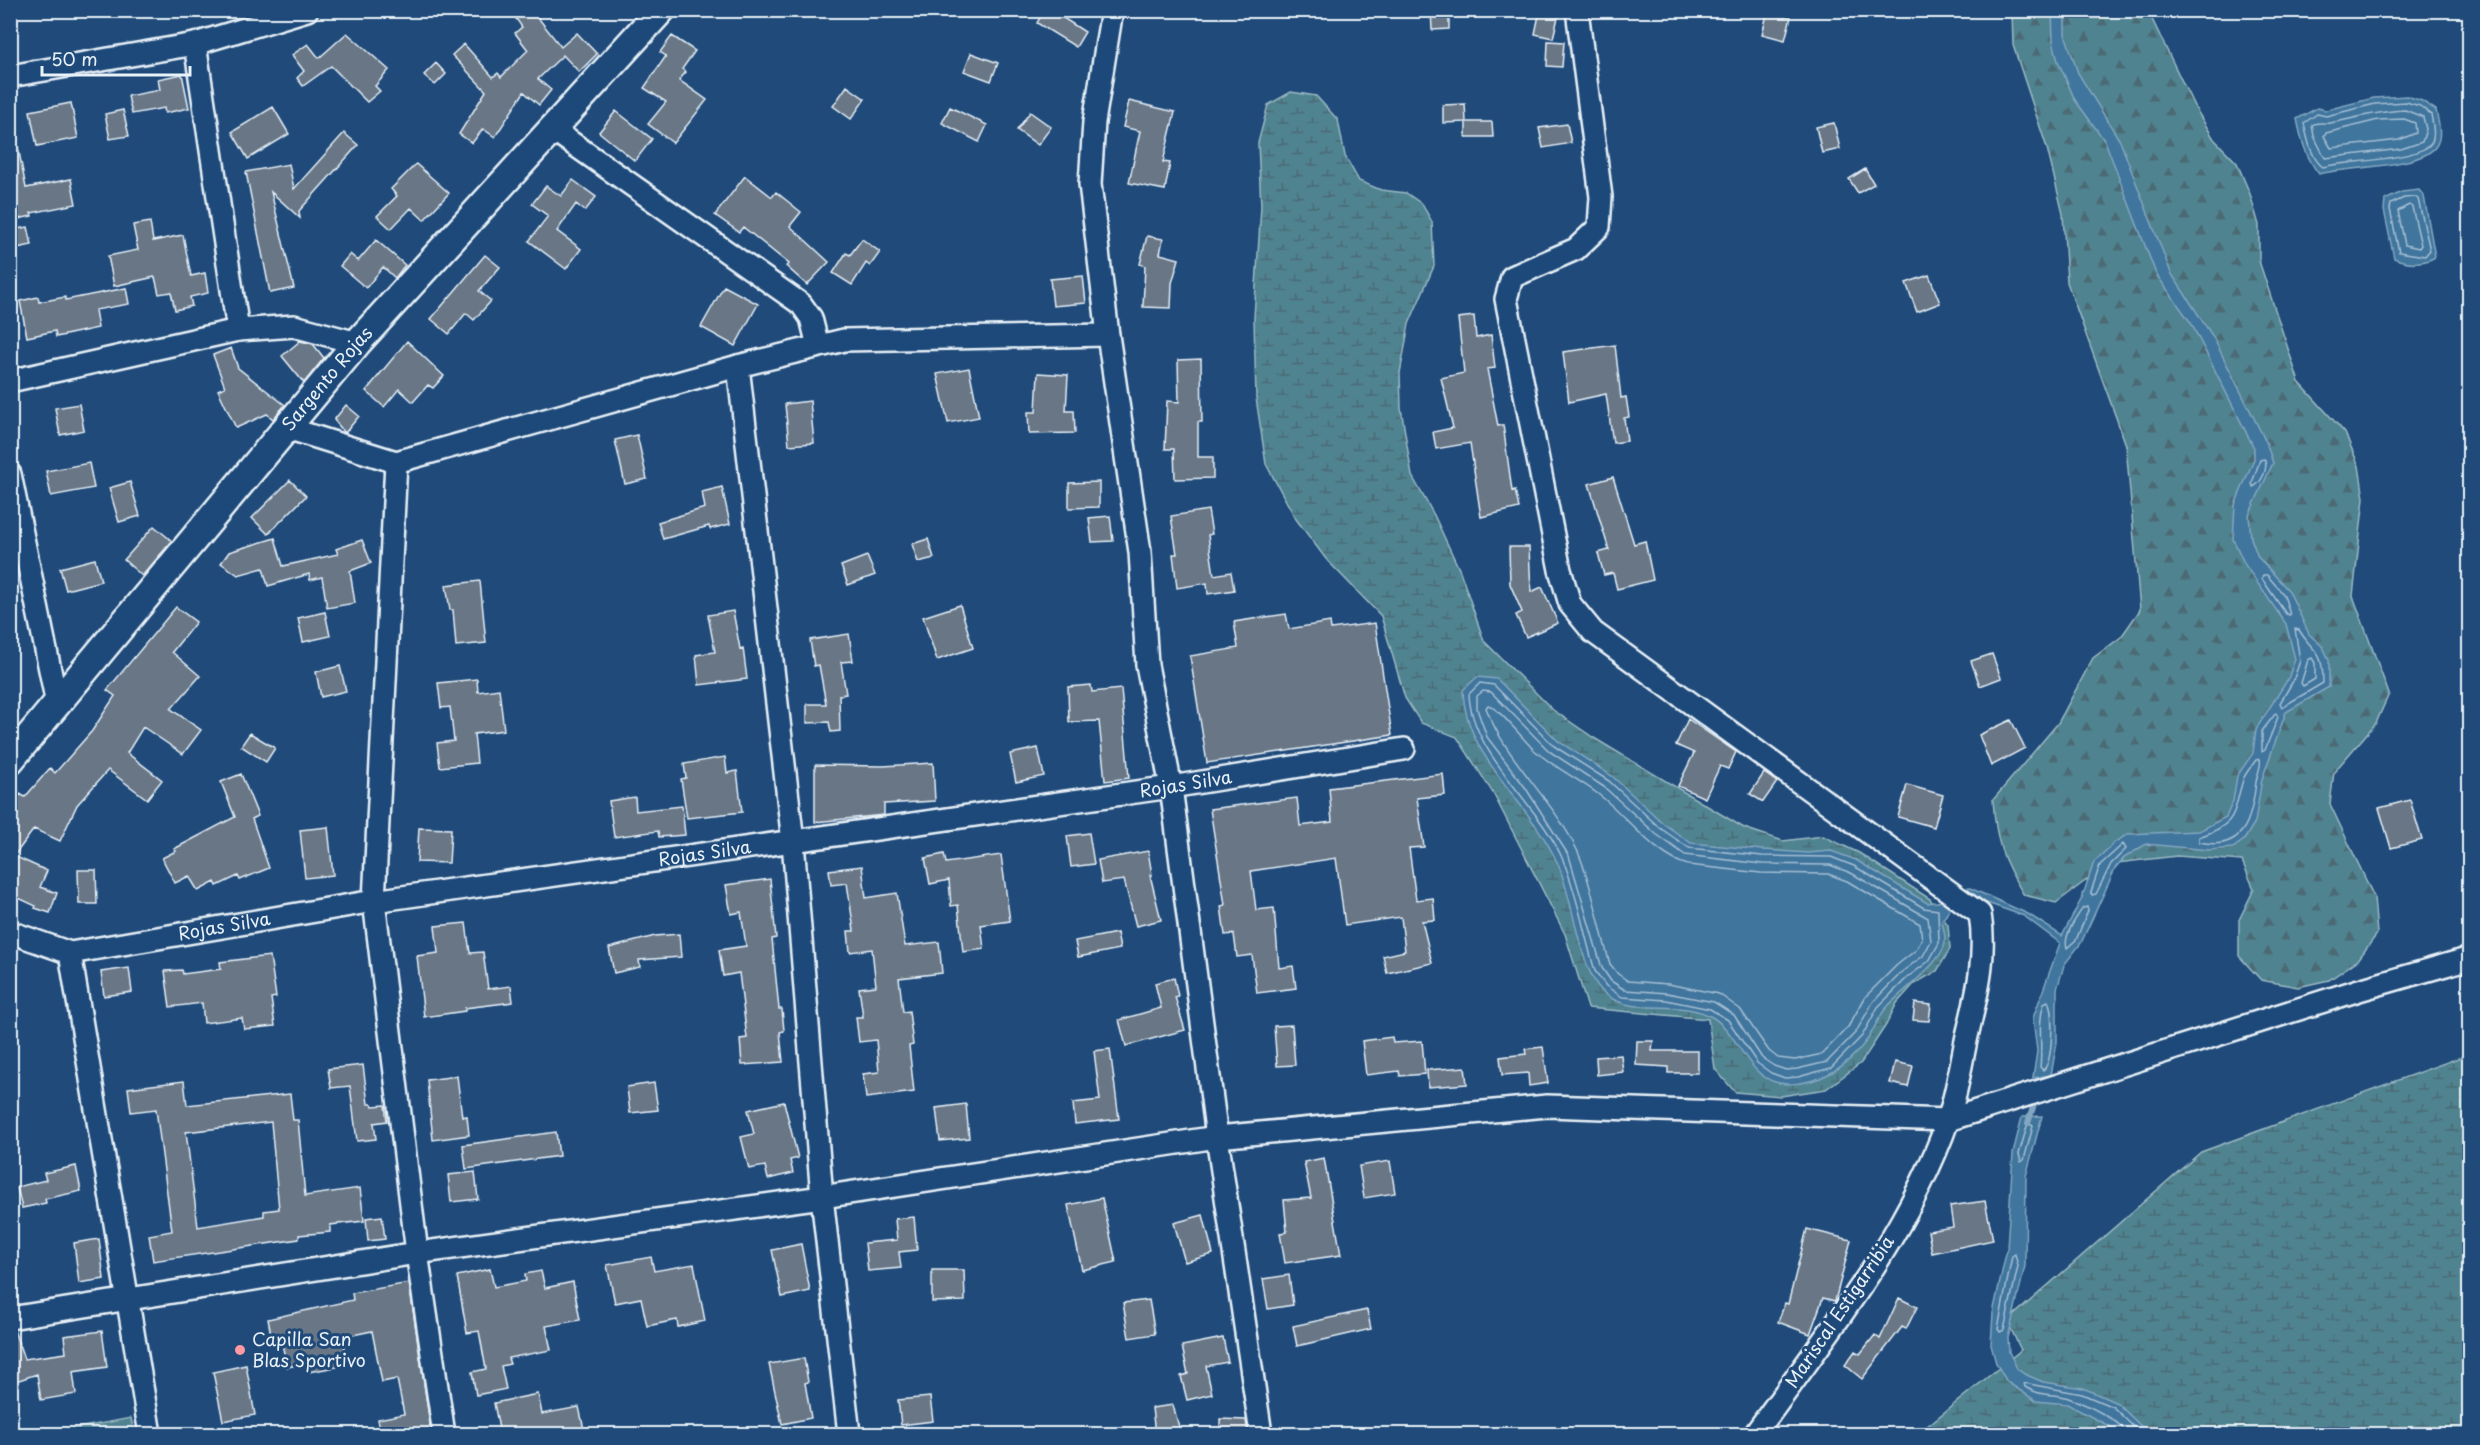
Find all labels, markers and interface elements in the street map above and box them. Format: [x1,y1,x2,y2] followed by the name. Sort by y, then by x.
[42,39,190,77] scale bar
[51,45,98,72] text: 50 m
[274,320,378,436] street label: Sargento Rojas
[1137,762,1234,803] street label: Rojas Silva
[656,832,753,872] street label: Rojas Silva
[176,904,272,946] street label: Rojas Silva
[1778,1229,1900,1393] street label: Mariscal Estigarribia
[252,1325,366,1373] place label: Capilla San Blas Sportivo
[233,1343,247,1357] marker: Capilla San Blas Sportivo

